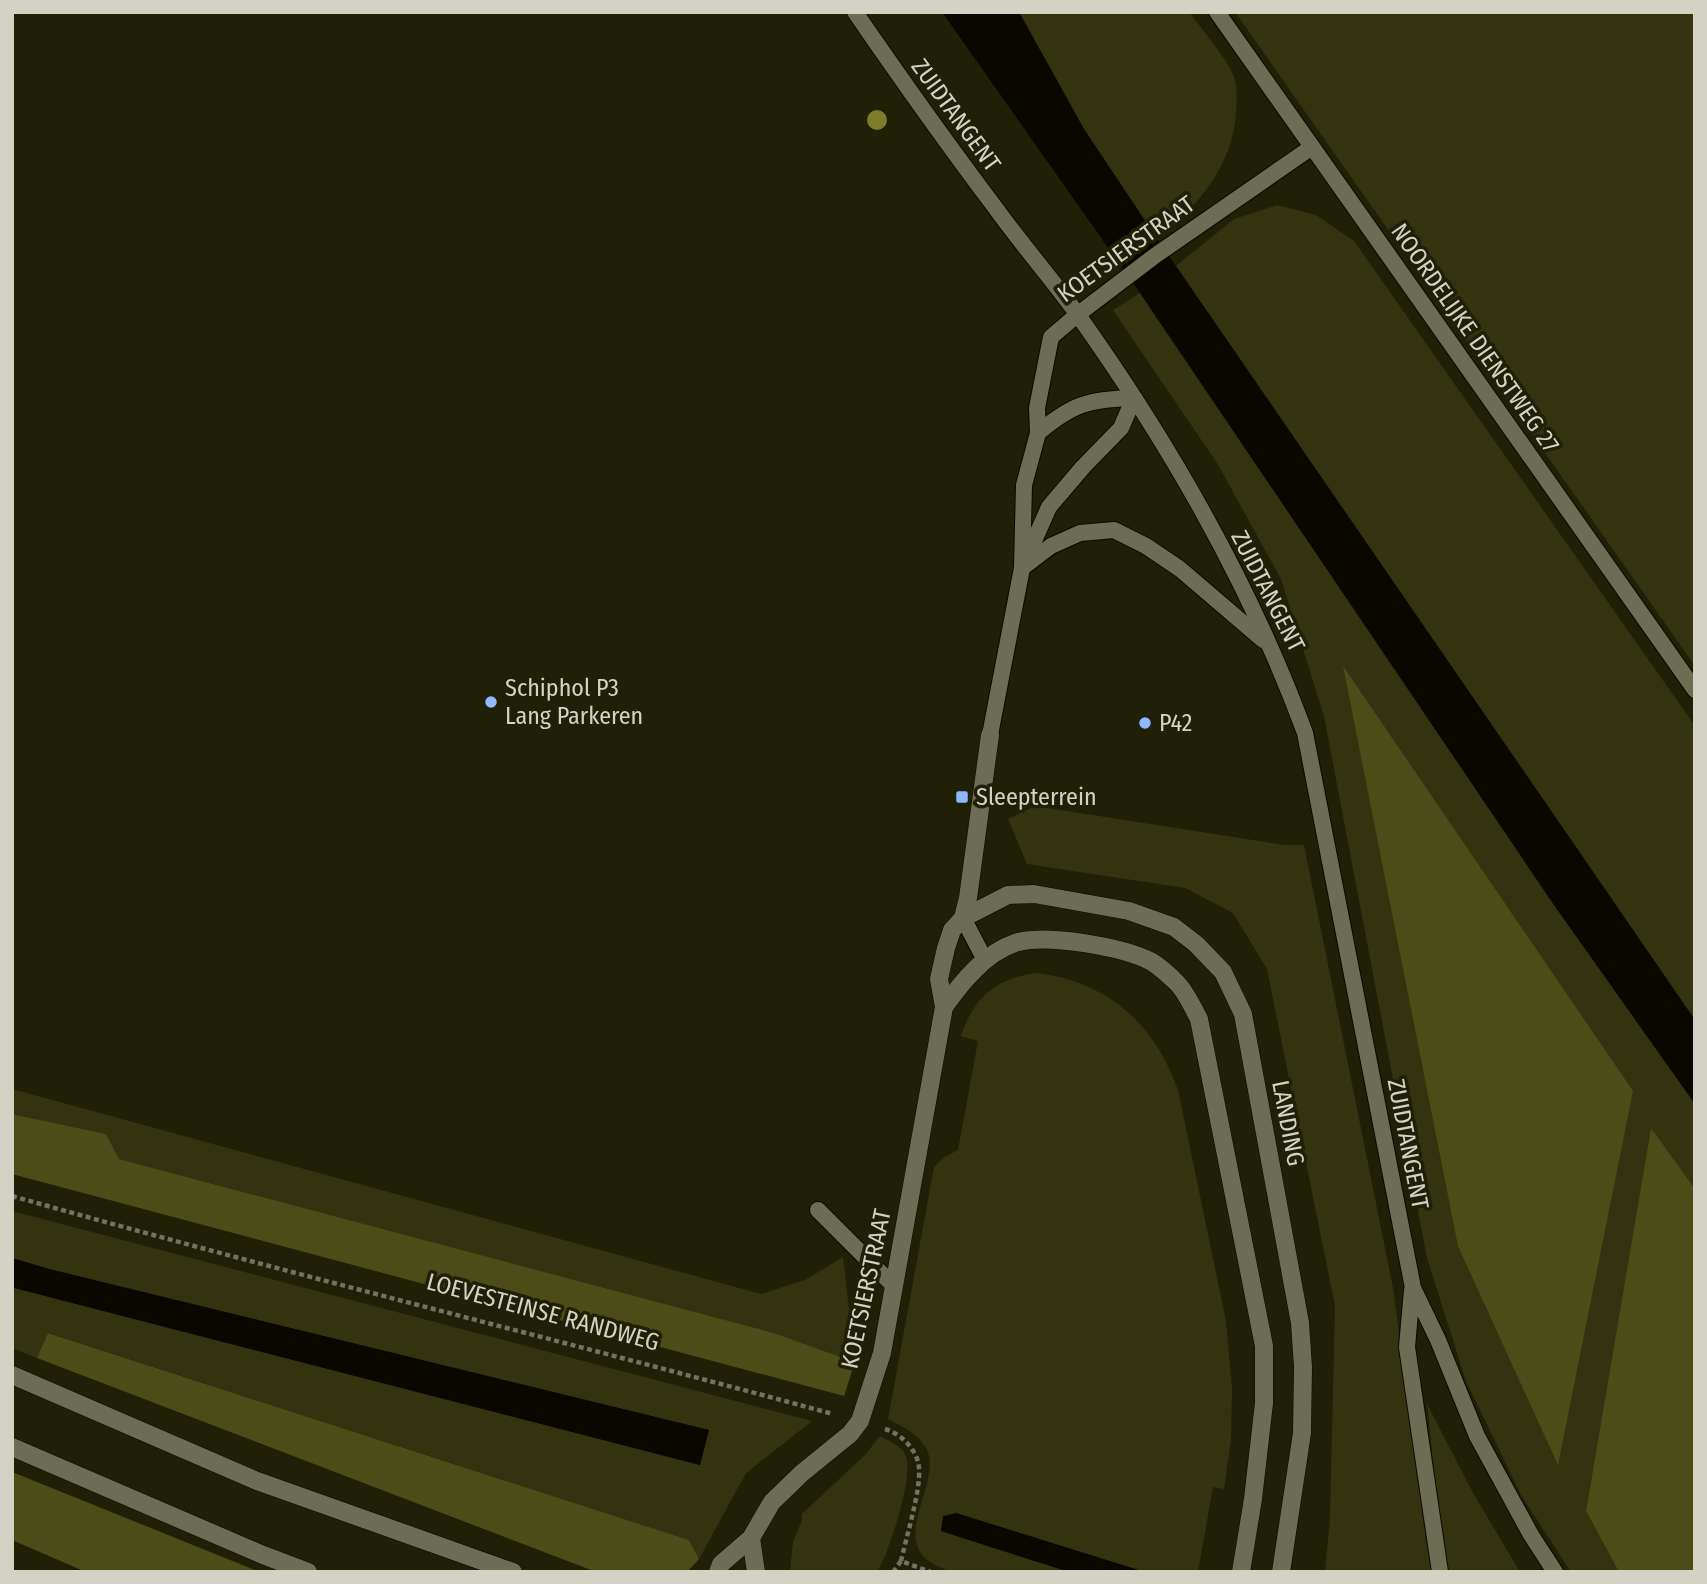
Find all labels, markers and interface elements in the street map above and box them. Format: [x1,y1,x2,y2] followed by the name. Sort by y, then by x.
[906,53,1006,177] street label: ZUIDTANGENT
[1052,190,1200,308] street label: KOETSIERSTRAAT
[1385,218,1565,458] street label: NOORDELIJKE DIENSTWEG 27
[1225,526,1311,656] street label: ZUIDTANGENT
[505,674,643,730] place label: Schiphol P3 Lang Parkeren
[483,694,499,710] marker: Schiphol P3 Lang Parkeren
[1159,709,1192,737] place label: P42
[1137,715,1153,731] marker: P42
[976,783,1097,811] place label: Sleepterrein
[954,789,970,805] marker: Sleepterrein
[1382,1076,1434,1212] street label: ZUIDTANGENT
[1266,1078,1310,1168] street label: LANDING
[835,1207,897,1371] street label: KOETSIERSTRAAT
[424,1267,662,1357] street label: LOEVESTEINSE RANDWEG

